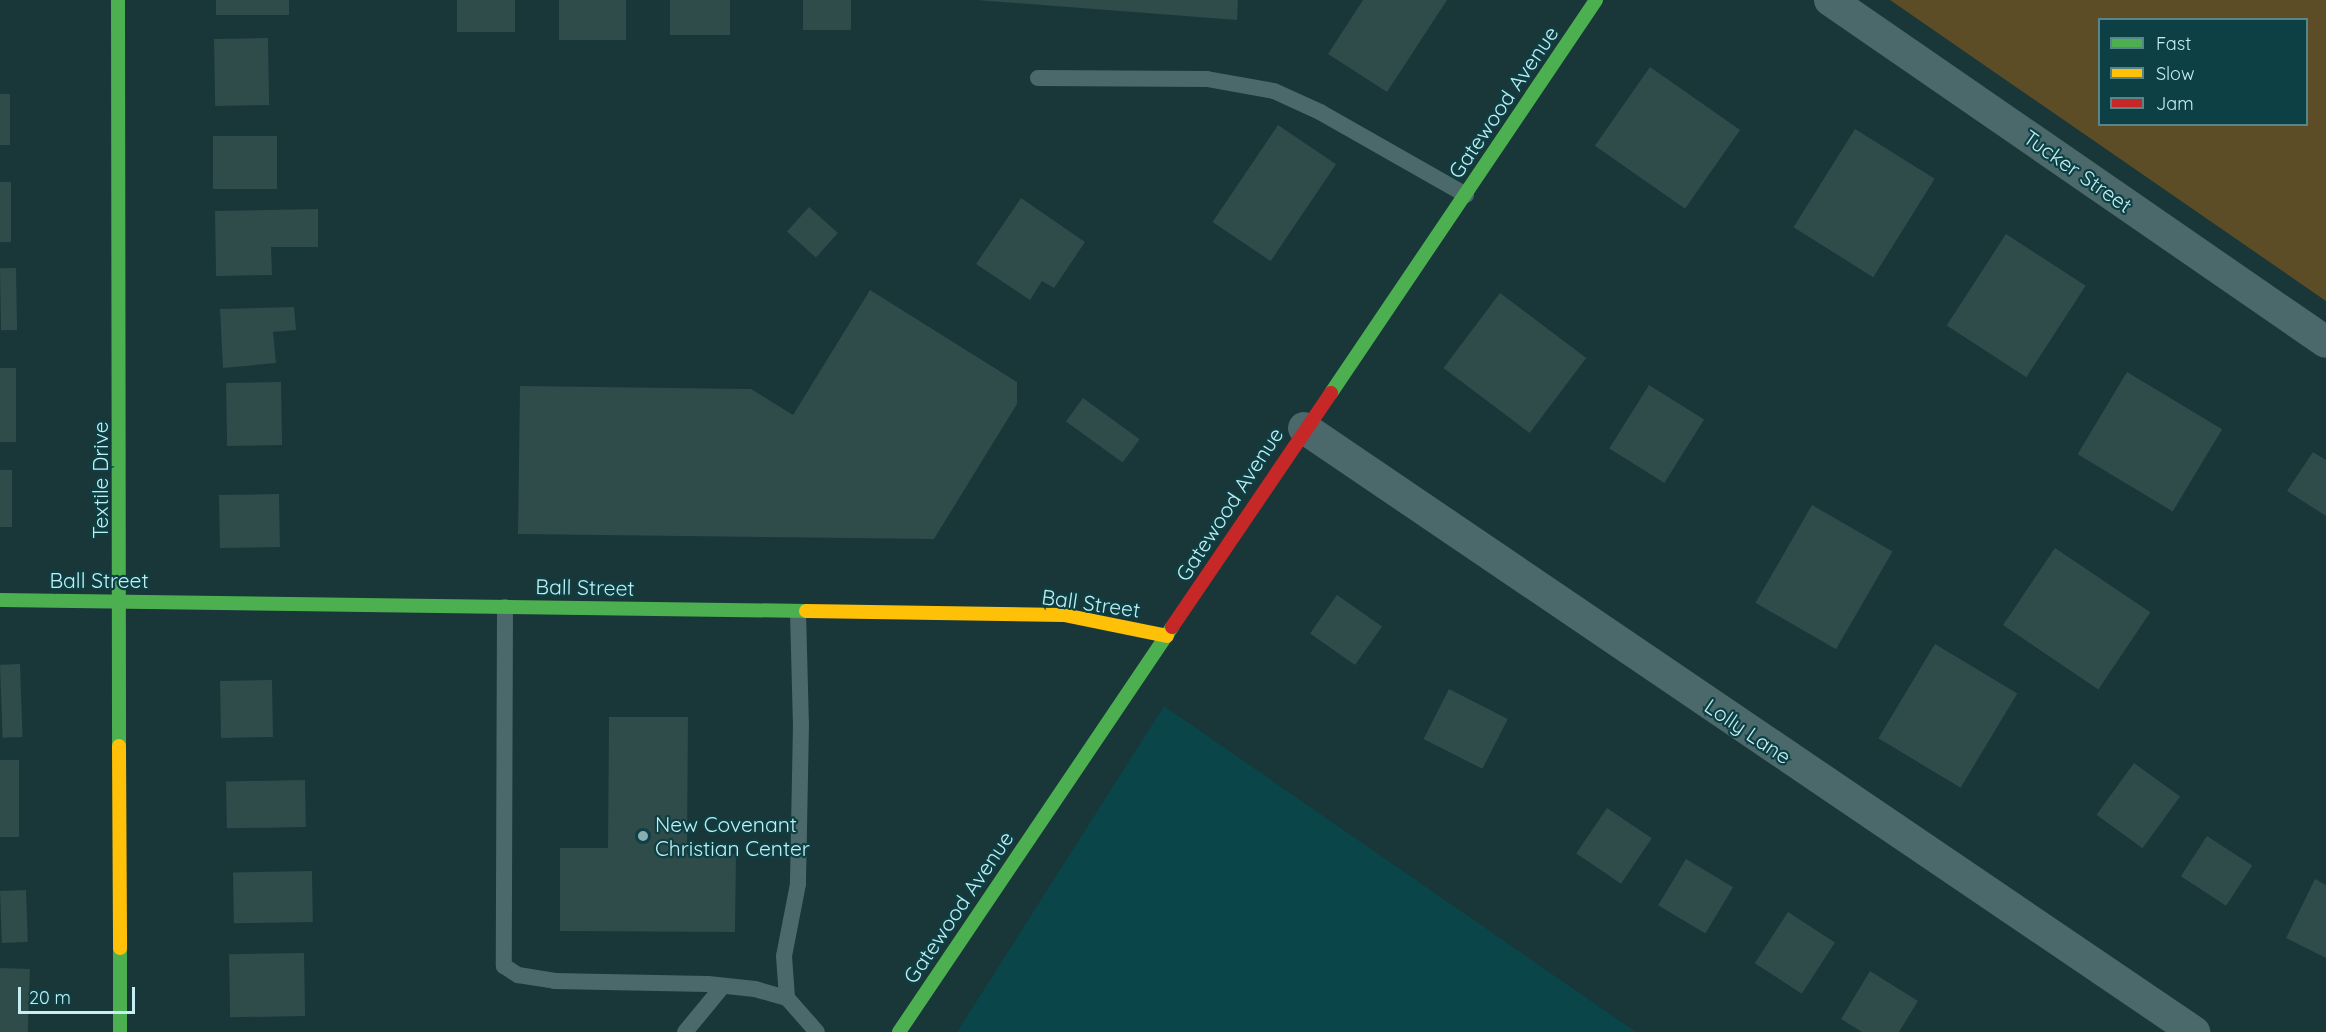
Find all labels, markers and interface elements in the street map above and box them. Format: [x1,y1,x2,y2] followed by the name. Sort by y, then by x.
[2098,18,2308,126] legend
[1443,21,1563,183] street label: Gatewood Avenue
[2156,32,2191,55] text: Fast
[2156,62,2194,85] text: Slow
[2156,92,2194,115] text: Jam
[2019,124,2137,218] street label: Tucker Street
[87,421,113,539] street label: Textile Drive
[1170,423,1288,585] street label: Gatewood Avenue
[49,567,149,593] street label: Ball Street
[535,574,635,600] street label: Ball Street
[1040,584,1142,622] street label: Ball Street
[1700,693,1796,769] street label: Lolly Lane
[655,811,810,861] place label: New Covenant Christian Center
[898,826,1018,988] street label: Gatewood Avenue
[636,829,650,843] marker: New Covenant Christian Center
[21,975,138,1013] scale bar
[29,986,71,1009] text: 20 m

